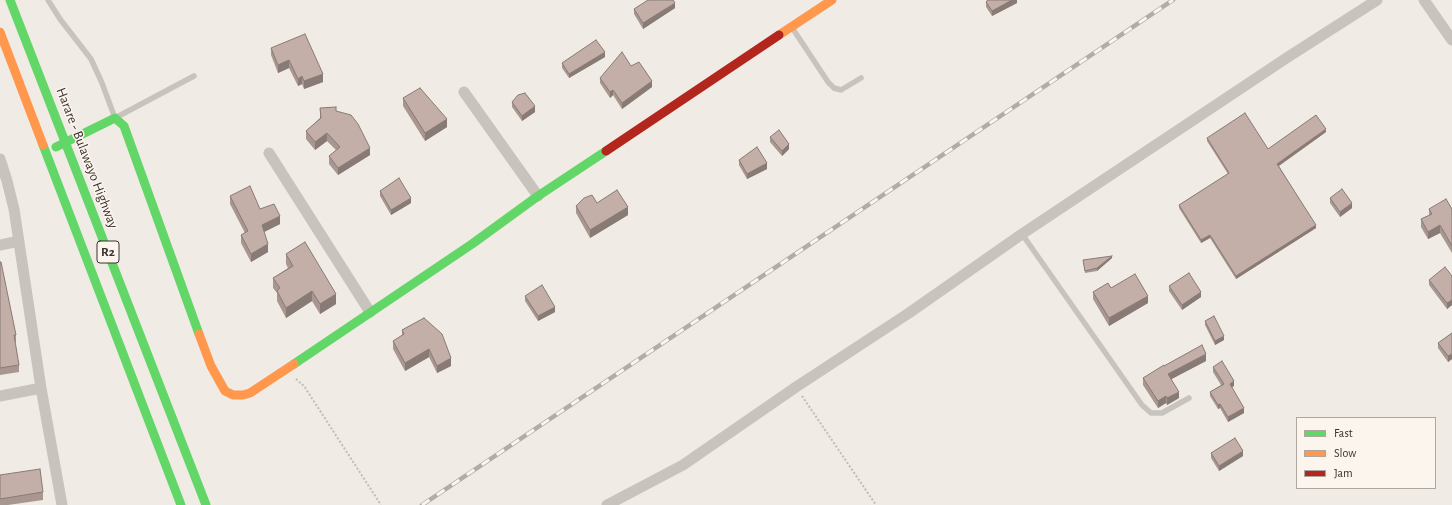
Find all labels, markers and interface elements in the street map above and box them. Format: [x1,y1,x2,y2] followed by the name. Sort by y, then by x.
[52,85,122,231] street label: Harare - Bulawayo Highway
[97,241,119,263] road number: R2
[1296,417,1436,489] legend
[1334,427,1353,439] text: Fast
[1334,447,1356,459] text: Slow
[1334,467,1353,479] text: Jam

